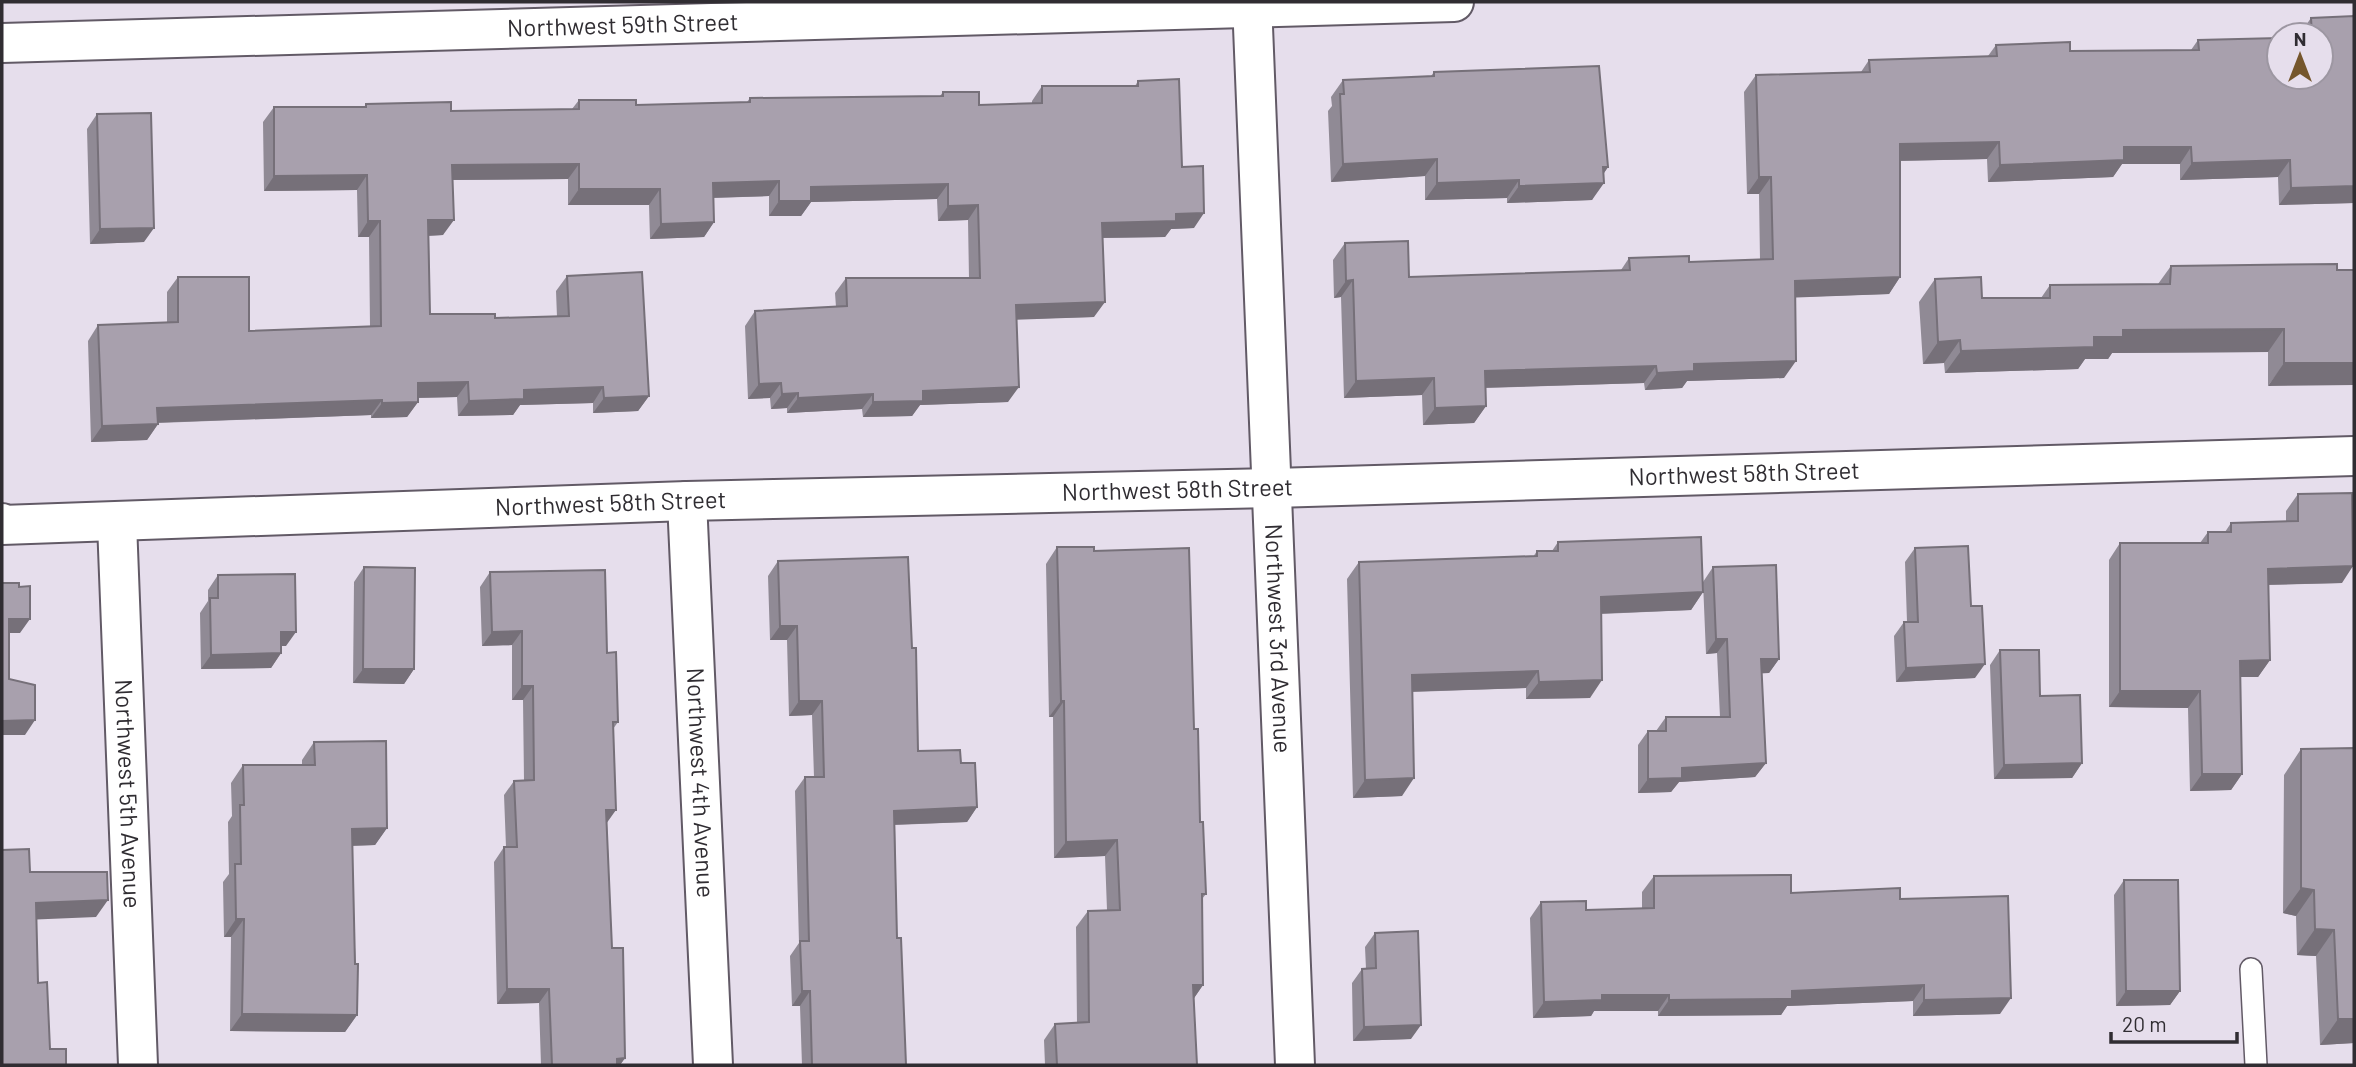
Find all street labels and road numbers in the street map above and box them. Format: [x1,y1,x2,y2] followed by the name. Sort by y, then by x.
[507,6,739,42] street label: Northwest 59th Street
[1628,455,1860,490] street label: Northwest 58th Street
[1061,471,1294,506] street label: Northwest 58th Street
[494,484,727,521] street label: Northwest 58th Street
[1260,523,1298,754] street label: Northwest 3rd Avenue
[682,667,721,898] street label: Northwest 4th Avenue
[110,678,148,909] street label: Northwest 5th Avenue

